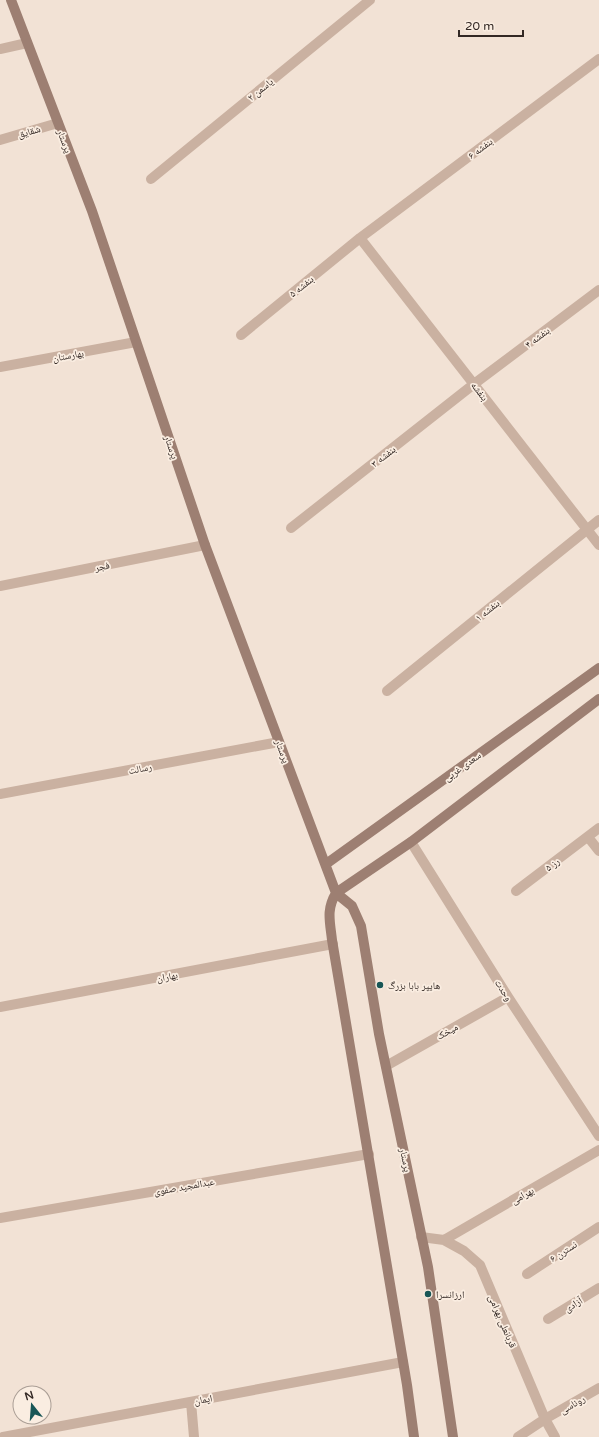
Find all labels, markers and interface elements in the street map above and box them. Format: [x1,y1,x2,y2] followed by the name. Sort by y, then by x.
[459,12,523,38] scale bar
[465,19,494,33] text: 20 m
[245,76,276,104] street label: یاسمن ۲
[17,123,42,141] street label: شقایق
[54,127,74,155] street label: پرستار
[466,135,496,162] street label: بنفشه ۶
[287,273,316,300] street label: بنفشه ۵
[523,324,553,351] street label: بنفشه ۴
[52,347,85,365] street label: بهارستان
[468,380,490,404] street label: بنفشه
[161,433,181,461] street label: پرستار
[369,443,398,470] street label: بنفشه ۳
[93,560,111,574] street label: فجر
[473,597,502,624] street label: بنفشه ۱
[272,737,292,765] street label: پرستار
[442,749,484,784] street label: سعدی غربی
[128,761,153,777] street label: رسالت
[543,855,562,874] street label: رز ۵
[156,969,179,985] street label: بهاران
[492,977,515,1004] street label: وحدت
[375,980,385,990] marker: هایپر بابا بزرگ
[388,980,440,992] place label: هایپر بابا بزرگ
[435,1021,461,1043] street label: میخک
[396,1146,413,1173] street label: پرستار
[153,1176,216,1198] street label: عبدالمجید صفوی
[509,1184,536,1207] street label: بهرامی
[548,1239,580,1265] street label: نسترن ۶
[423,1289,433,1299] marker: ارزانسرا
[436,1289,464,1301] place label: ارزانسرا
[485,1293,519,1350] street label: قربانعلی بهرامی
[562,1295,585,1315] street label: آزادی
[12,1385,52,1425] north arrow
[23,1388,35,1403] text: N
[193,1392,213,1408] street label: ایمان
[558,1393,587,1417] street label: روناسی

